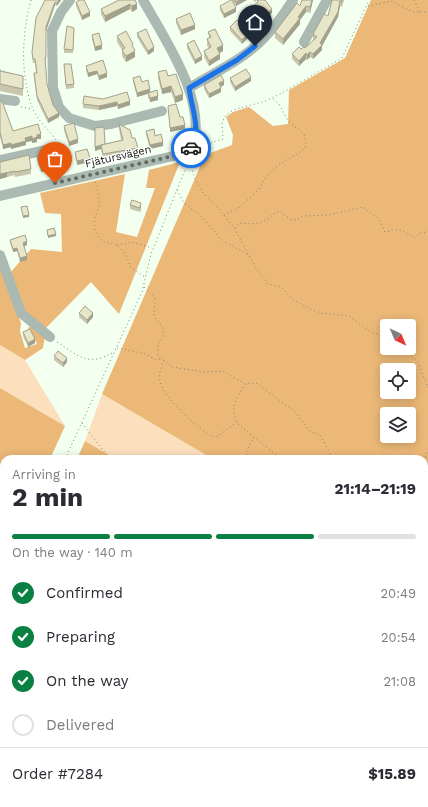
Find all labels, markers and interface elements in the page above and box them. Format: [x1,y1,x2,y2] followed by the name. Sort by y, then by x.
[238,5,272,46] pin
[244,11,266,33] icon: home
[171,128,211,168] courier
[180,137,202,159] icon: car
[38,142,72,183] pin
[84,143,153,170] street label: Fjätursvägen
[44,148,66,170] icon: bag
[380,319,416,355] north arrow
[380,319,416,443] map controls
[380,363,416,399] button: locate
[380,407,416,443] button: layers
[12,467,76,482] text: Arriving in
[335,480,416,498] text: 21:14–21:19
[12,482,83,512] text: 2 min
[12,545,133,560] text: On the way · 140 m
[12,582,34,604] icon: check
[46,584,123,602] text: Confirmed
[381,586,416,601] text: 20:49
[12,626,34,648] icon: check
[46,628,115,646] text: Preparing
[381,630,416,645] text: 20:54
[12,670,34,692] icon: check
[46,672,128,690] text: On the way
[383,674,416,689] text: 21:08
[46,716,114,734] text: Delivered
[12,765,103,783] text: Order #7284
[368,765,416,783] text: $15.89

